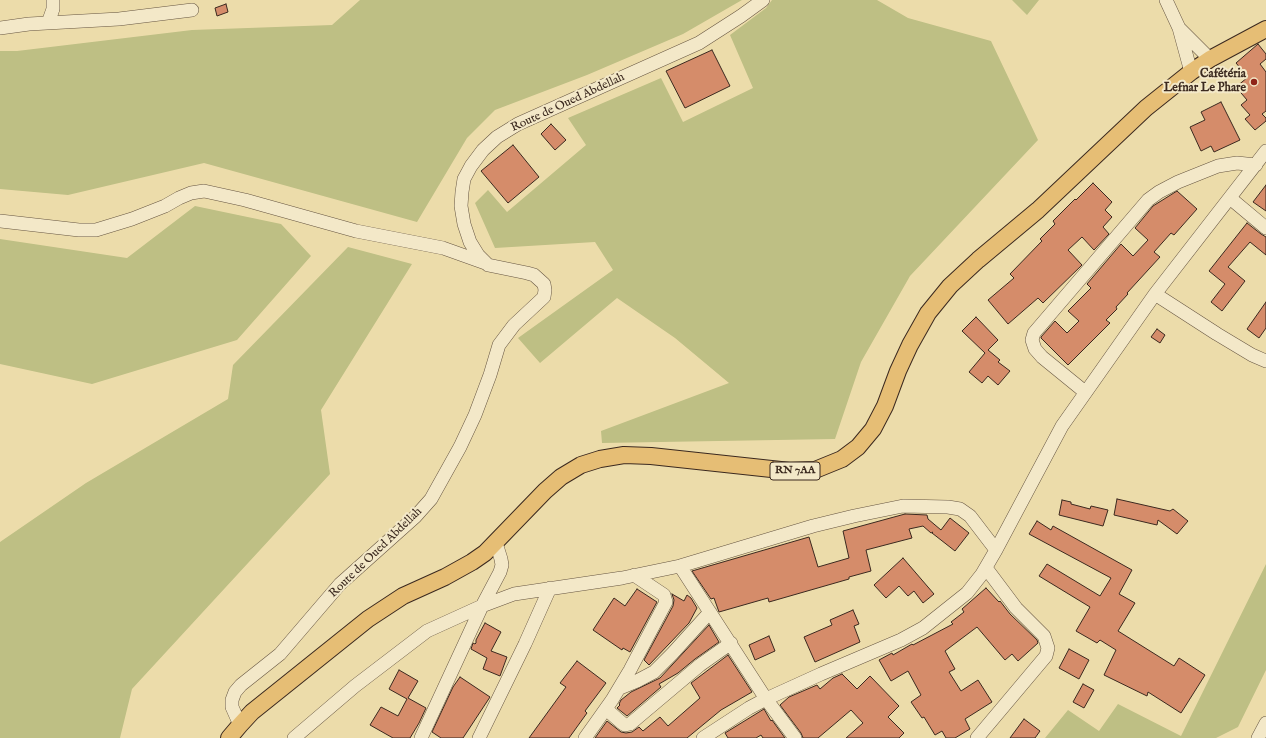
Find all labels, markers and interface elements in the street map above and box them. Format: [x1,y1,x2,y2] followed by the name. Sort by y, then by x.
[1164,68,1246,96] place label: Cafétéria Lefnar Le Phare
[509,70,627,136] street label: Route de Oued Abdellah
[1249,77,1259,87] marker: Cafétéria Lefnar Le Phare
[770,462,820,480] road number: RN 7AA
[326,505,426,601] street label: Route de Oued Abdellah

